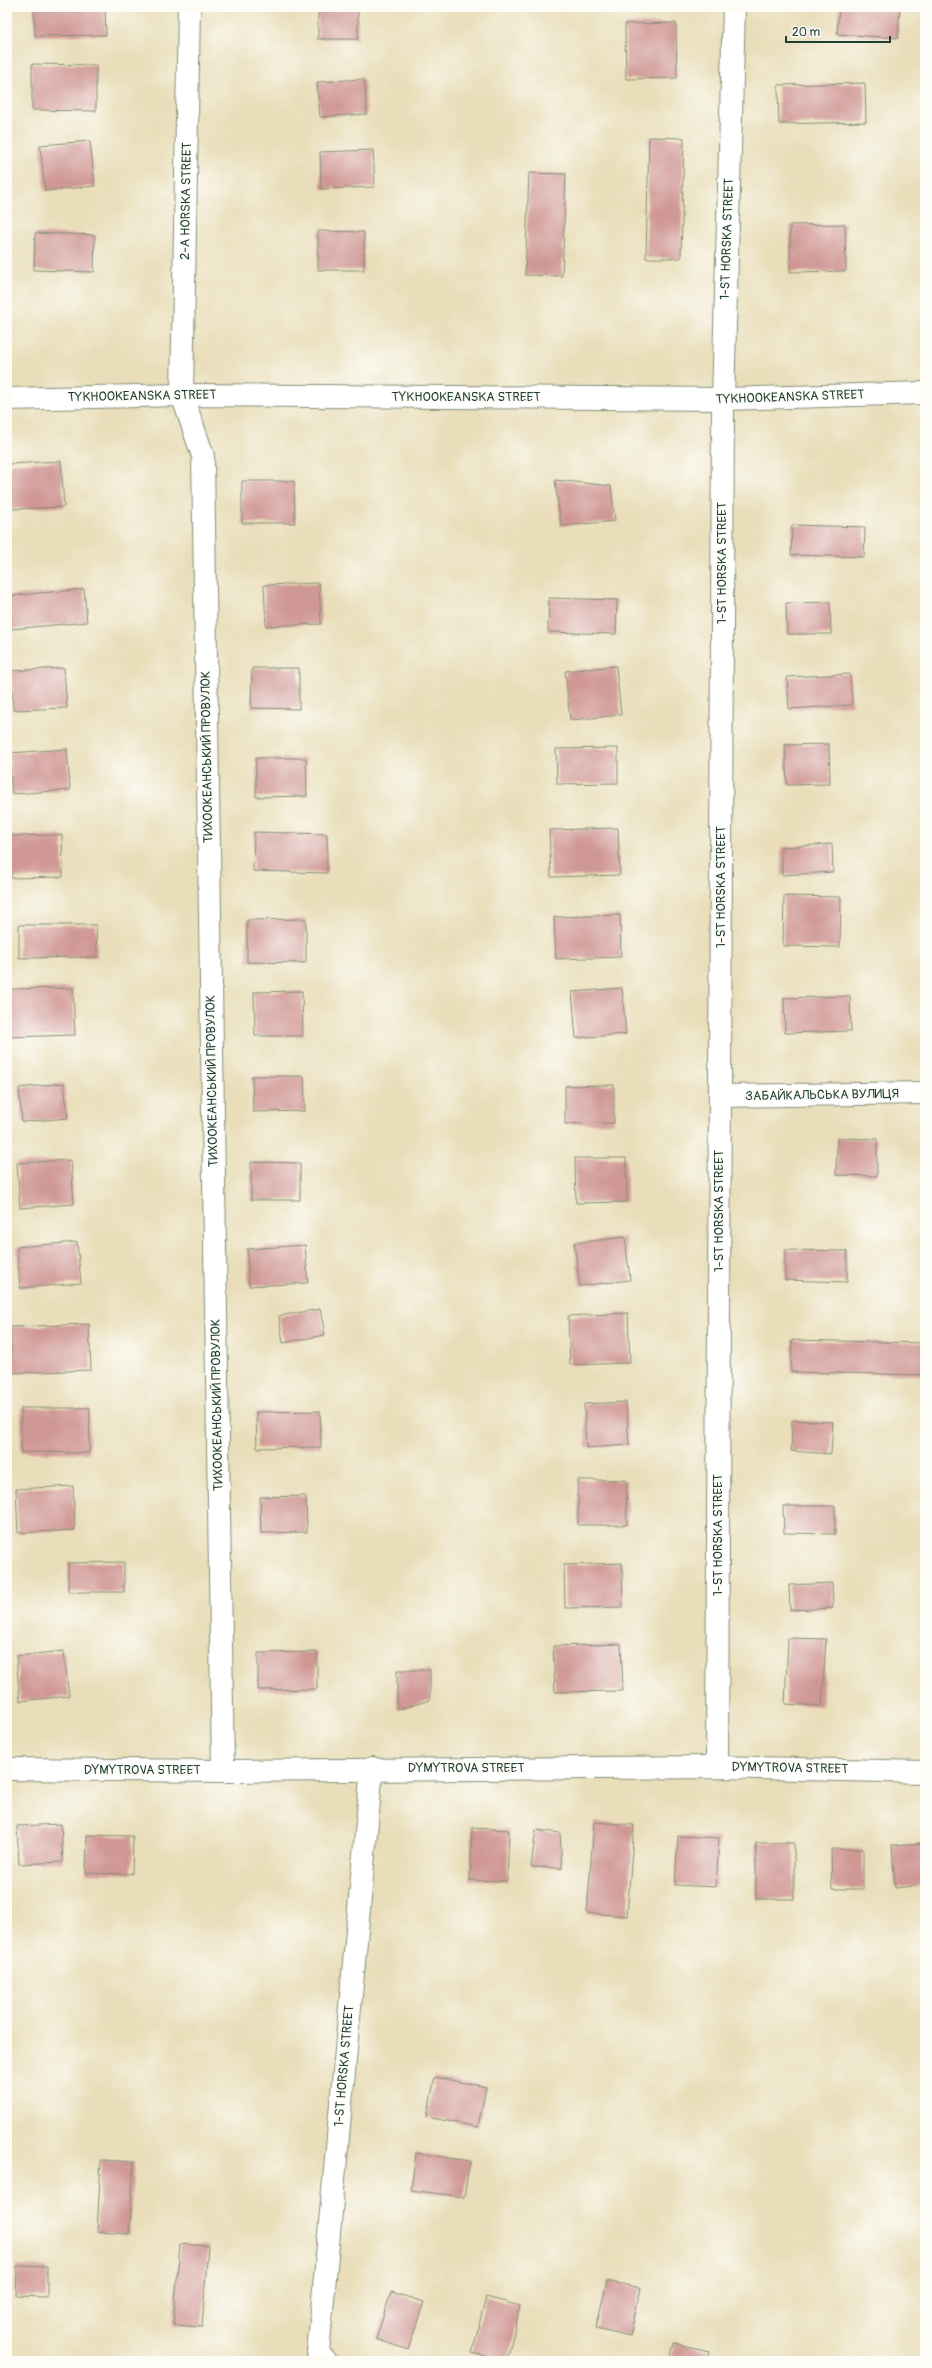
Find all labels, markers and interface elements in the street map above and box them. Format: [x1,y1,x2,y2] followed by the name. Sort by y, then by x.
[786,18,890,44] scale bar
[792,25,821,40] text: 20 m
[177,142,195,260] street label: 2-A HORSKA STREET
[717,178,737,300] street label: 1-ST HORSKA STREET
[715,386,865,408] street label: TYKHOOKEANSKA STREET
[67,387,217,405] street label: TYKHOOKEANSKA STREET
[392,389,540,405] street label: TYKHOOKEANSKA STREET
[714,502,730,624] street label: 1-ST HORSKA STREET
[197,671,217,843] street label: ТИХООКЕАНСЬКИЙ ПРОВУЛОК
[713,826,729,948] street label: 1-ST HORSKA STREET
[202,995,222,1167] street label: ТИХООКЕАНСЬКИЙ ПРОВУЛОК
[745,1086,899,1104] street label: ЗАБАЙКАЛЬСЬКА ВУЛИЦЯ
[711,1150,727,1272] street label: 1-ST HORSKA STREET
[207,1319,227,1491] street label: ТИХООКЕАНСЬКИЙ ПРОВУЛОК
[710,1474,726,1596] street label: 1-ST HORSKA STREET
[732,1759,848,1777] street label: DYMYTROVA STREET
[408,1760,524,1776] street label: DYMYTROVA STREET
[84,1762,200,1778] street label: DYMYTROVA STREET
[331,2005,357,2127] street label: 1-ST HORSKA STREET

